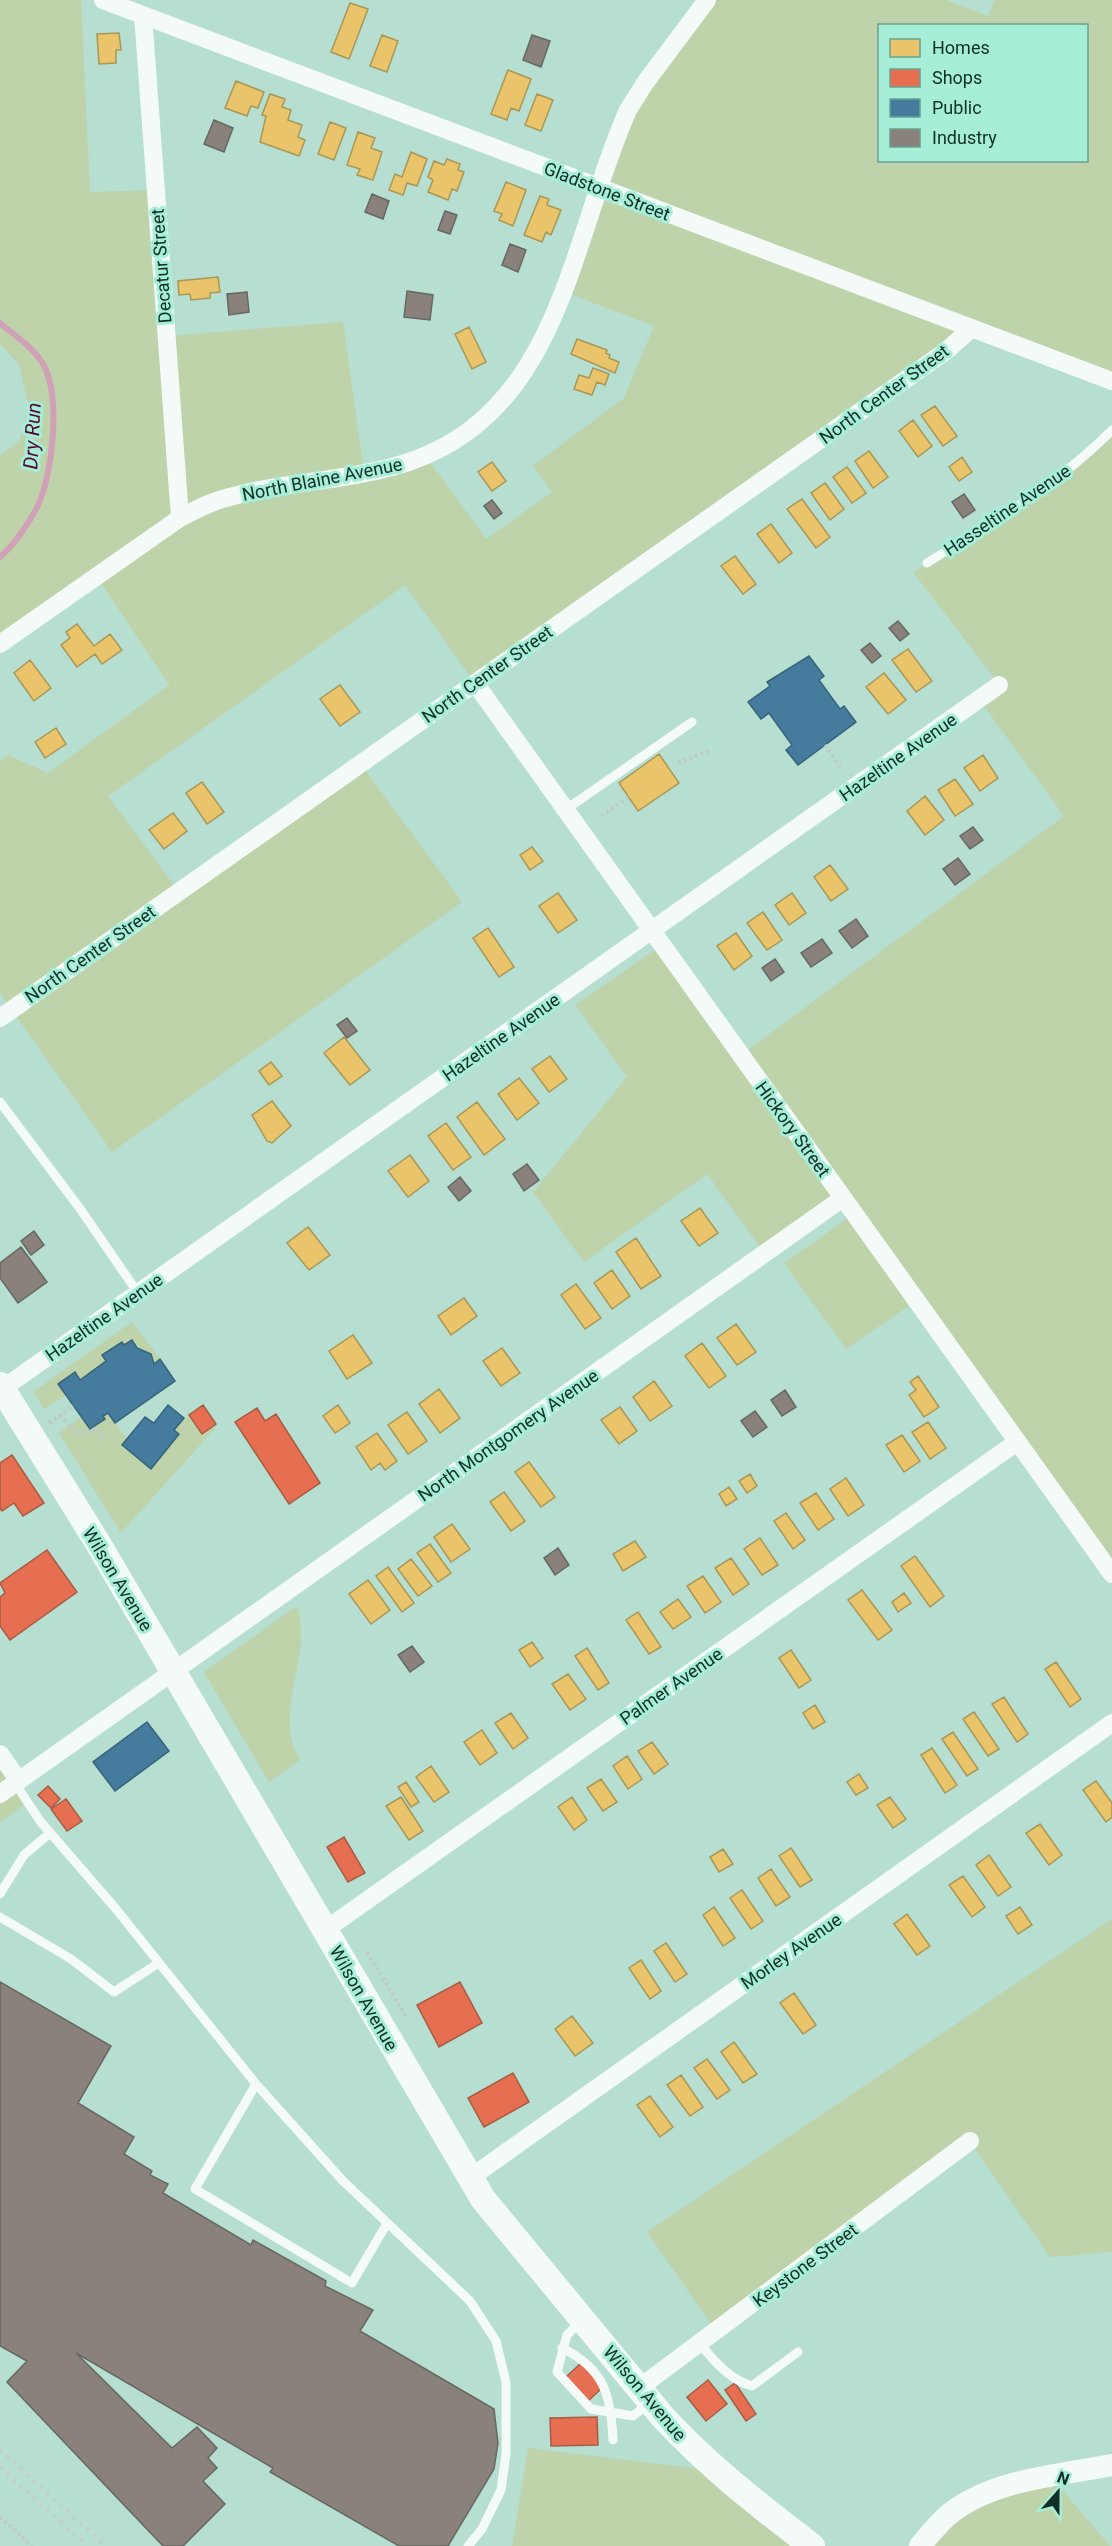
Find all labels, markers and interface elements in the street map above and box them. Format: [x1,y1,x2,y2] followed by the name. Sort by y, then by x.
[878,24,1088,162] legend
[932,37,990,58] text: Homes
[932,67,982,88] text: Shops
[932,97,982,118] text: Public
[932,127,997,148] text: Industry
[541,157,673,225] street label: Gladstone Street
[147,208,175,324] street label: Decatur Street
[815,340,953,448] street label: North Center Street
[18,402,46,470] water label: Dry Run
[240,453,404,505] street label: North Blaine Avenue
[940,460,1074,560] street label: Hasseltine Avenue
[418,621,556,727] street label: North Center Street
[835,709,961,805] street label: Hazeltine Avenue
[21,901,159,1007] street label: North Center Street
[438,989,564,1085] street label: Hazeltine Avenue
[751,1077,835,1181] street label: Hickory Street
[41,1269,167,1365] street label: Hazeltine Avenue
[414,1365,602,1505] street label: North Montgomery Avenue
[79,1523,157,1635] street label: Wilson Avenue
[616,1643,726,1729] street label: Palmer Avenue
[737,1909,845,1993] street label: Morley Avenue
[326,1942,402,2054] street label: Wilson Avenue
[748,2219,862,2311] street label: Keystone Street
[599,2341,691,2445] street label: Wilson Avenue
[1028,2462,1088,2522] north arrow
[1055,2468,1072,2489] text: N

